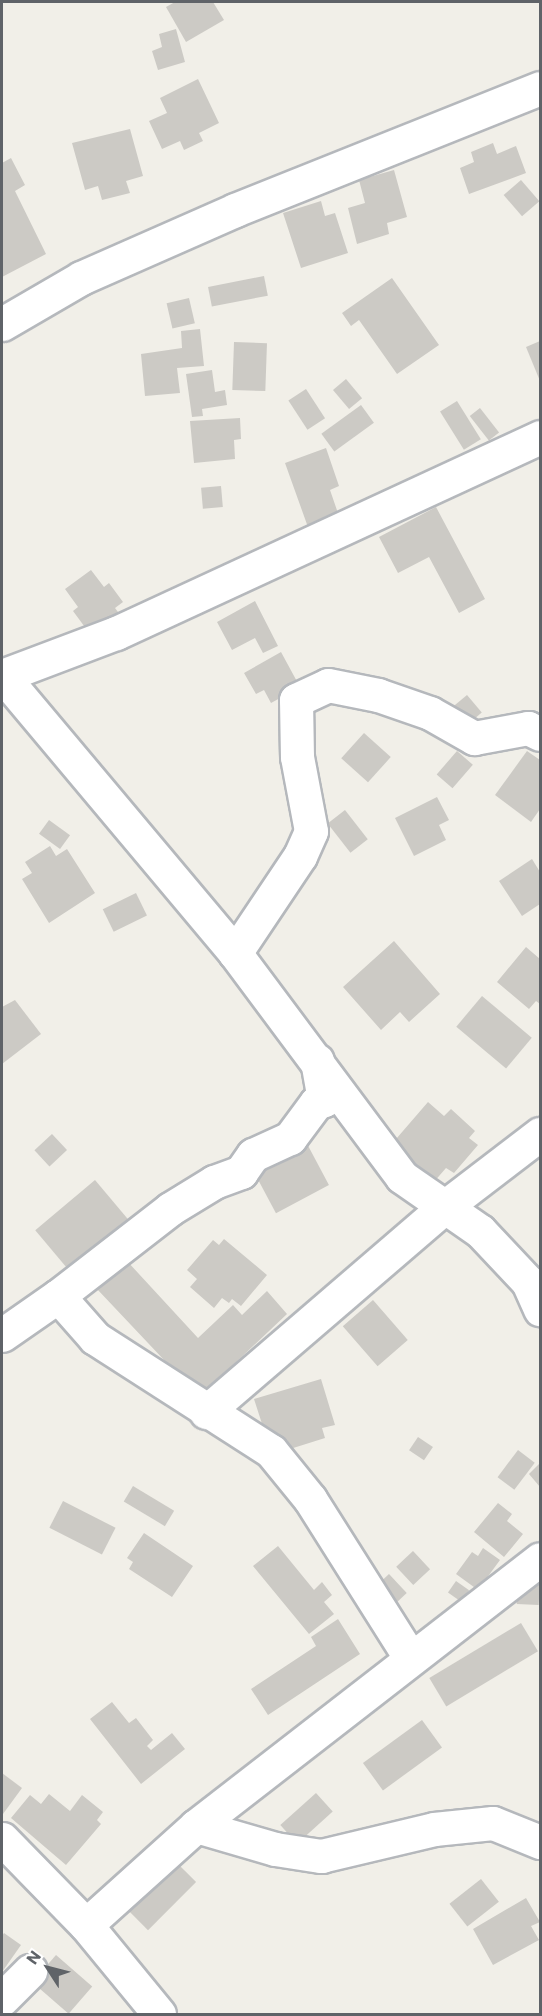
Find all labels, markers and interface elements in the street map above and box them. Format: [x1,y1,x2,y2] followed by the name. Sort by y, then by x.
[18,1938,78,1998] north arrow
[22,1947,44,1968] text: N

